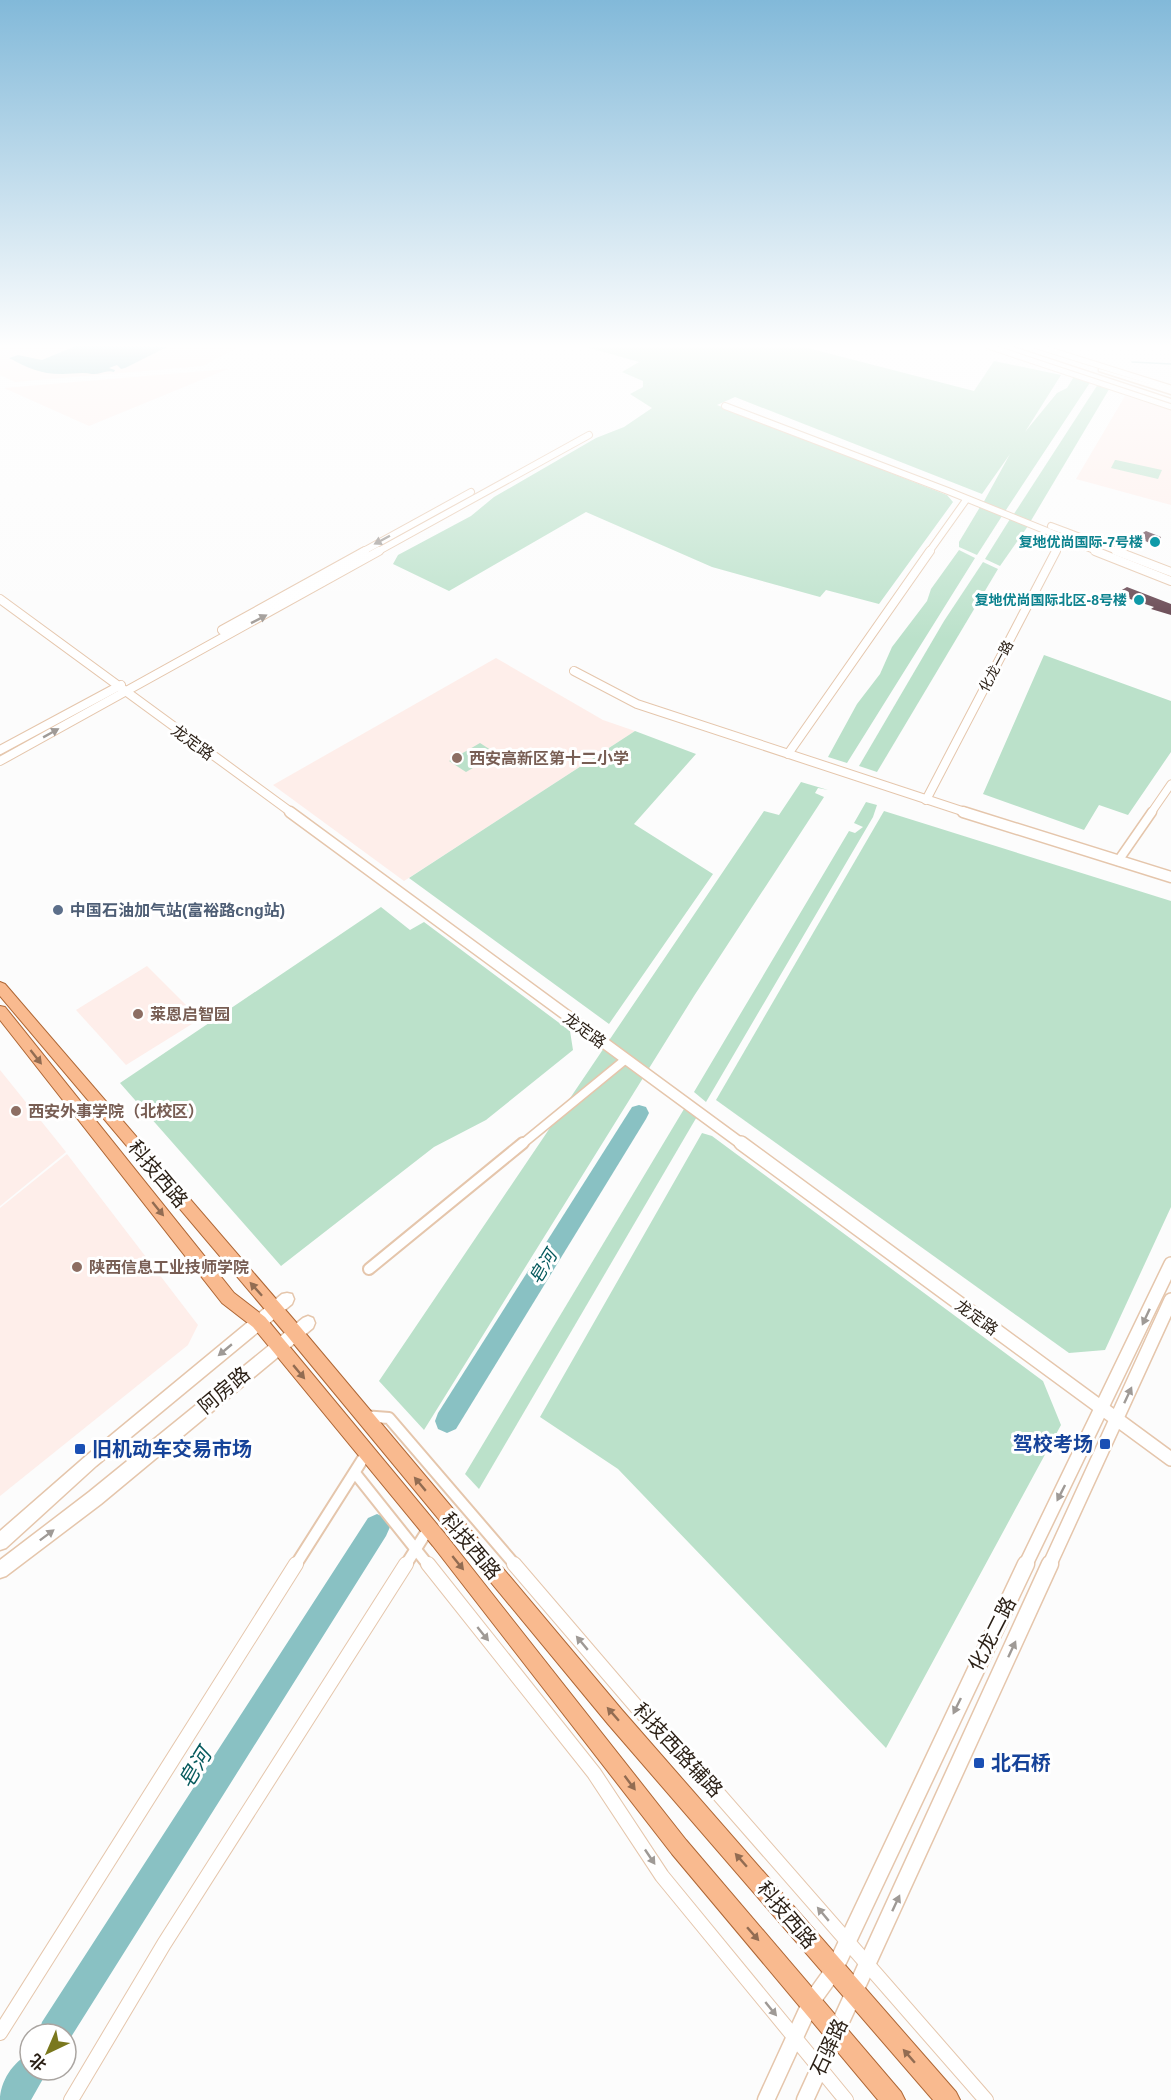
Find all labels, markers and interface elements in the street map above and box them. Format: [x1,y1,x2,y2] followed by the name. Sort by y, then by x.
[1019,534,1143,550] place label: 复地优尚国际-7号楼
[374,535,391,545] one-way arrow
[1148,535,1162,549] marker: 复地优尚国际-7号楼
[975,592,1127,608] place label: 复地优尚国际北区-8号楼
[1132,593,1146,607] marker: 复地优尚国际北区-8号楼
[250,614,267,623] one-way arrow
[976,638,1016,694] street label: 化龙一路
[168,721,217,763] street label: 龙定路
[43,728,60,738] one-way arrow
[469,750,629,767] place label: 西安高新区第十二小学
[450,751,464,765] marker: 西安高新区第十二小学
[70,902,285,919] place label: 中国石油加气站(富裕路cng站)
[51,903,65,917] marker: 中国石油加气站(富裕路cng站)
[150,1006,230,1023] place label: 莱恩启智园
[131,1007,145,1021] marker: 莱恩启智园
[560,1009,609,1051] street label: 龙定路
[30,1049,43,1065] one-way arrow
[28,1102,204,1120] place label: 西安外事学院（北校区）
[9,1104,23,1118] marker: 西安外事学院（北校区）
[124,1136,192,1212] street label: 科技西路
[151,1202,163,1217] one-way arrow
[525,1244,563,1288] water label: 皂河
[89,1259,249,1276] place label: 陕西信息工业技师学院
[70,1260,84,1274] marker: 陕西信息工业技师学院
[250,1282,263,1297] one-way arrow
[952,1296,1001,1338] street label: 龙定路
[1141,1309,1150,1326] one-way arrow
[217,1343,233,1356] one-way arrow
[194,1362,254,1418] street label: 阿房路
[292,1364,305,1379] one-way arrow
[1123,1386,1133,1404] one-way arrow
[1013,1433,1093,1455] place label: 驾校考场
[1098,1437,1112,1451] marker: 驾校考场
[92,1438,252,1460] place label: 旧机动车交易市场
[73,1442,87,1456] marker: 旧机动车交易市场
[413,1476,426,1492] one-way arrow
[1056,1484,1066,1501] one-way arrow
[437,1508,505,1584] street label: 科技西路
[39,1529,54,1541] one-way arrow
[451,1555,464,1571] one-way arrow
[964,1593,1020,1675] street label: 化龙二路
[476,1626,489,1642] one-way arrow
[576,1636,589,1651] one-way arrow
[1008,1641,1017,1658] one-way arrow
[952,1697,961,1714] one-way arrow
[629,1699,727,1801] street label: 科技西路辅路
[606,1706,619,1722] one-way arrow
[174,1740,218,1792] water label: 皂河
[991,1752,1051,1774] place label: 北石桥
[972,1756,986,1770] marker: 北石桥
[624,1774,636,1790] one-way arrow
[644,1849,655,1865] one-way arrow
[735,1853,748,1868] one-way arrow
[753,1877,821,1953] street label: 科技西路
[892,1894,901,1911] one-way arrow
[817,1907,830,1922] one-way arrow
[746,1926,759,1942] one-way arrow
[765,2001,778,2017] one-way arrow
[806,2015,852,2079] street label: 石驿路
[18,2022,78,2082] north arrow
[903,2049,916,2064] one-way arrow
[26,2051,50,2074] text: 北

